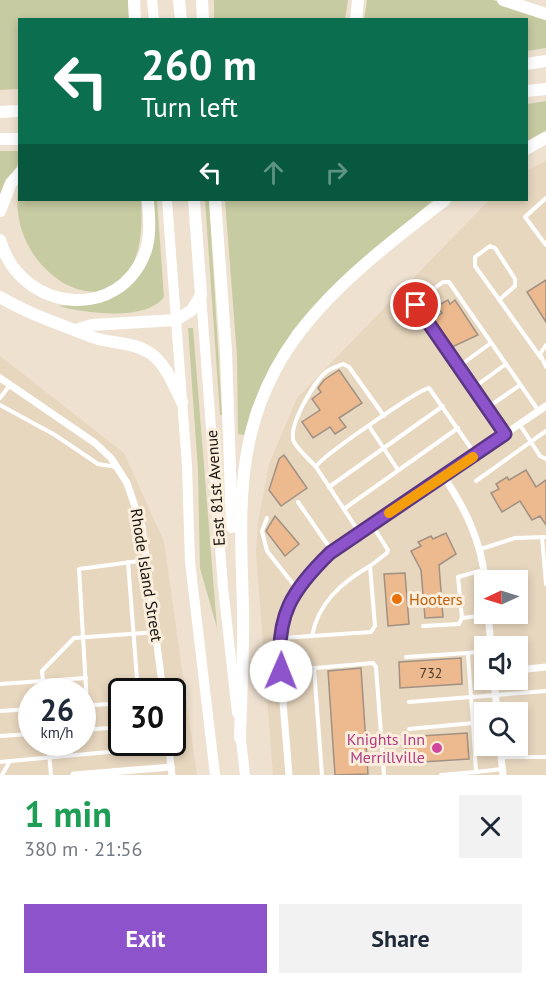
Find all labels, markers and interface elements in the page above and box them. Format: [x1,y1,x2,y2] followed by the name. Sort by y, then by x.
[141,37,257,92] text: 260 m
[42,42,120,120] icon: left
[141,90,238,124] text: Turn left
[194,156,227,189] icon: left
[257,156,290,189] icon: ahead
[320,156,353,189] icon: right
[390,279,441,330] pin
[399,288,432,321] icon: arrive
[201,429,229,547] street label: East 81st Avenue
[127,507,167,643] street label: Rhode Island Street
[474,570,528,624] north arrow
[474,570,528,756] map controls
[409,589,463,609] place label: Hooters
[390,592,404,606] marker: Hooters
[474,636,528,690] button: sound
[249,639,313,703] position arrow
[420,664,442,682] house number: 732
[108,678,186,756] speed limit sign: 30
[40,690,74,729] text: 26
[474,702,528,756] button: search
[41,723,73,742] text: km/h
[347,729,425,767] place label: Knights Inn Merrillville
[430,741,444,755] marker: Knights Inn Merrillville
[24,790,112,837] text: 1 min
[459,795,522,858] button: close
[24,836,142,862] text: 380 m · 21:56
[24,904,267,973] button: Exit
[279,904,522,973] button: Share

